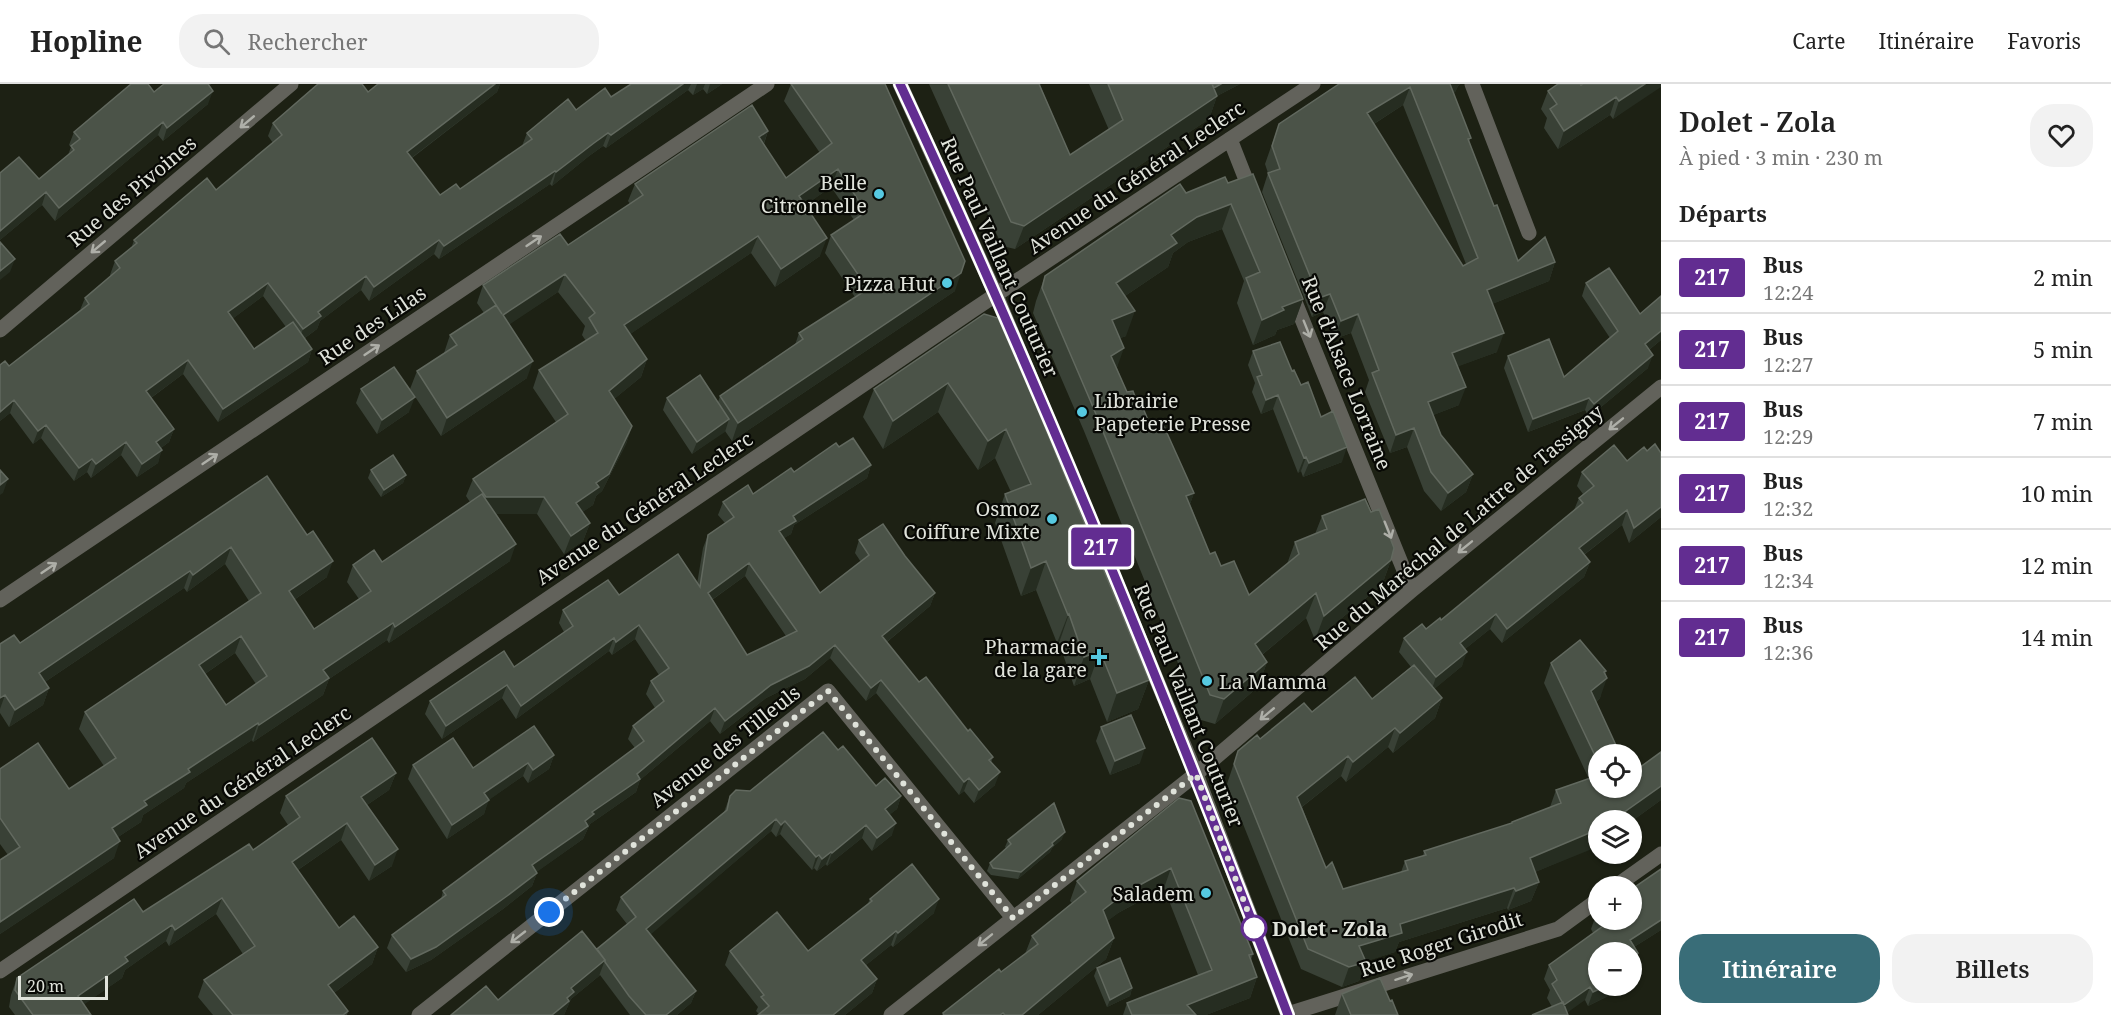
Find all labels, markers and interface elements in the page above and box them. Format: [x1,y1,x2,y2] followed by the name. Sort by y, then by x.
[179,14,599,68] search box
[30,22,143,60] text: Hopline
[200,25,233,58] icon: search
[248,26,368,56] text: Rechercher
[1792,27,1846,55] text: Carte
[1879,27,1974,55] text: Itinéraire
[2007,27,2081,55] text: Favoris
[1022,94,1250,260] street label: Avenue du Général Leclerc
[1679,102,1836,140] text: Dolet - Zola
[2030,104,2093,167] button: heart
[239,115,255,128] one-way arrow
[62,129,202,253] street label: Rue des Pivoines
[935,133,1065,382] street label: Rue Paul Vaillant Couturier
[1679,144,1883,171] text: À pied · 3 min · 230 m
[761,169,867,219] place label: Belle Citronnelle
[872,187,886,201] marker: Belle Citronnelle
[1679,198,1767,228] text: Départs
[525,235,541,247] one-way arrow
[90,241,106,254] one-way arrow
[1763,249,1803,279] text: Bus
[2033,262,2093,292] text: 2 min
[1694,263,1730,291] text: 217
[844,270,935,297] place label: Pizza Hut
[1296,272,1398,474] street label: Rue d'Alsace Lorraine
[940,276,954,290] marker: Pizza Hut
[313,279,431,371] street label: Rue des Lilas
[1763,279,1813,306] text: 12:24
[1302,320,1313,338] one-way arrow
[1763,321,1803,351] text: Bus
[2033,334,2093,364] text: 5 min
[1694,335,1730,363] text: 217
[363,344,380,356] one-way arrow
[1763,351,1813,378] text: 12:27
[1094,387,1251,437] place label: Librairie Papeterie Presse
[1763,393,1803,423] text: Bus
[1309,398,1609,656] street label: Rue du Maréchal de Lattre de Tassigny
[1075,405,1089,419] marker: Librairie Papeterie Presse
[2033,406,2093,436] text: 7 min
[1694,407,1730,435] text: 217
[1609,417,1624,431] one-way arrow
[1763,423,1813,450] text: 12:29
[530,425,758,591] street label: Avenue du Général Leclerc
[202,453,218,465] one-way arrow
[1763,465,1803,495] text: Bus
[2021,478,2093,508] text: 10 min
[1694,479,1730,507] text: 217
[903,495,1040,545] place label: Osmoz Coiffure Mixte
[1763,495,1813,522] text: 12:32
[1045,512,1059,526] marker: Osmoz Coiffure Mixte
[1383,520,1394,538] one-way arrow
[1066,528,1136,566] line badge: 217
[1083,533,1119,561] text: 217
[1763,537,1803,567] text: Bus
[1457,541,1473,554] one-way arrow
[2021,550,2093,580] text: 12 min
[1694,551,1730,579] text: 217
[40,561,57,574] one-way arrow
[1763,567,1813,594] text: 12:34
[1128,579,1250,831] street label: Rue Paul Vaillant Couturier
[1763,609,1803,639] text: Bus
[2021,622,2093,652] text: 14 min
[1694,623,1730,651] text: 217
[984,633,1087,683] place label: Pharmacie de la gare
[1763,639,1813,666] text: 12:36
[1092,650,1106,664] marker: Pharmacie de la gare
[1219,668,1327,695] place label: La Mamma
[1200,674,1214,688] marker: La Mamma
[644,679,806,813] street label: Avenue des Tilleuls
[128,699,356,865] street label: Avenue du Général Leclerc
[1259,707,1275,720] one-way arrow
[1588,744,1642,996] map controls
[1588,744,1642,798] button: locate
[1588,810,1642,864] button: layers
[1588,876,1642,930] button: +
[1113,880,1194,907] place label: Saladem
[1199,886,1213,900] marker: Saladem
[534,897,564,927] your location
[1356,905,1526,983] street label: Rue Roger Girodit
[1241,915,1267,941] marker: Dolet - Zola
[1272,915,1387,942] place label: Dolet - Zola
[510,930,526,943] one-way arrow
[977,934,993,947] one-way arrow
[1679,934,1880,1003] button: Itinéraire
[1892,934,2093,1003] button: Billets
[1588,942,1642,996] button: −
[1394,971,1413,982] one-way arrow
[18,973,108,1000] scale bar
[27,975,64,997] text: 20 m

